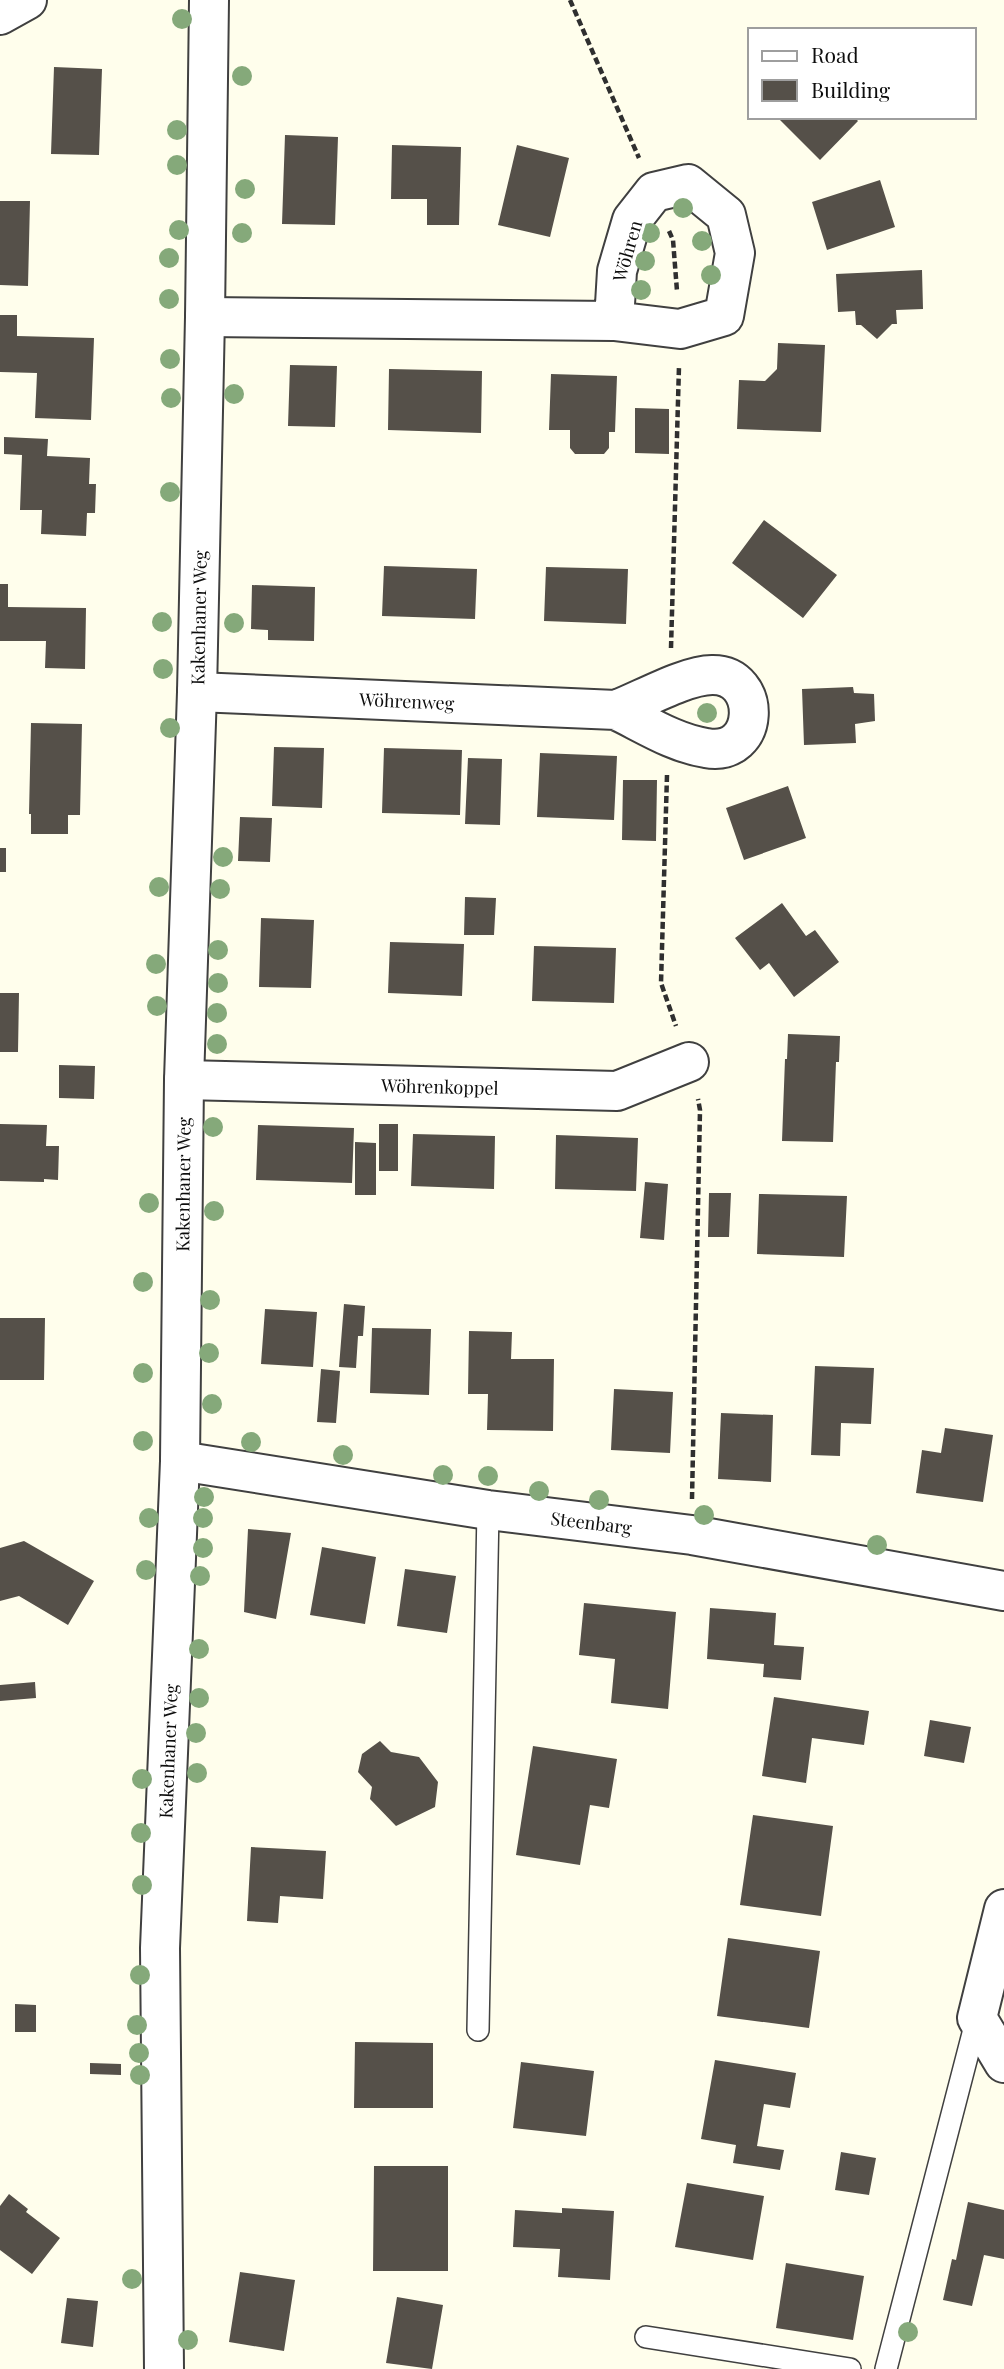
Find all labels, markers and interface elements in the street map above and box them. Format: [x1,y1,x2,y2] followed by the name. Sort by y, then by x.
[748,28,976,119] legend
[811,40,859,68] text: Road
[811,75,890,103] text: Building
[607,217,647,285] street label: Wöhren
[185,550,212,685] street label: Kakenhaner Weg
[358,687,455,715] street label: Wöhrenweg
[380,1073,499,1100] street label: Wöhrenkoppel
[170,1117,196,1252] street label: Kakenhaner Weg
[549,1506,634,1540] street label: Steenbarg
[153,1683,183,1819] street label: Kakenhaner Weg

